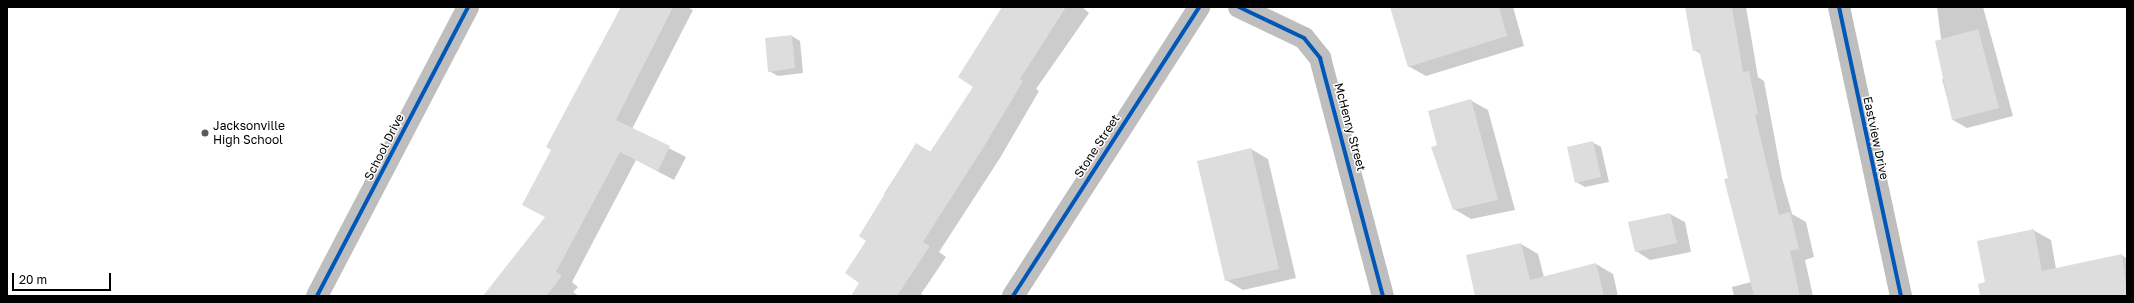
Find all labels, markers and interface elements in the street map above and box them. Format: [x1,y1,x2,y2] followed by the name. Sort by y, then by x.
[1331,81,1369,173] street label: McHenry Street
[1860,95,1892,181] street label: Eastview Drive
[361,111,407,183] street label: School Drive
[1071,112,1123,180] street label: Stone Street
[213,119,285,147] place label: Jacksonville High School
[200,128,210,138] marker: Jacksonville High School
[14,265,113,291] scale bar
[19,272,47,287] text: 20 m

